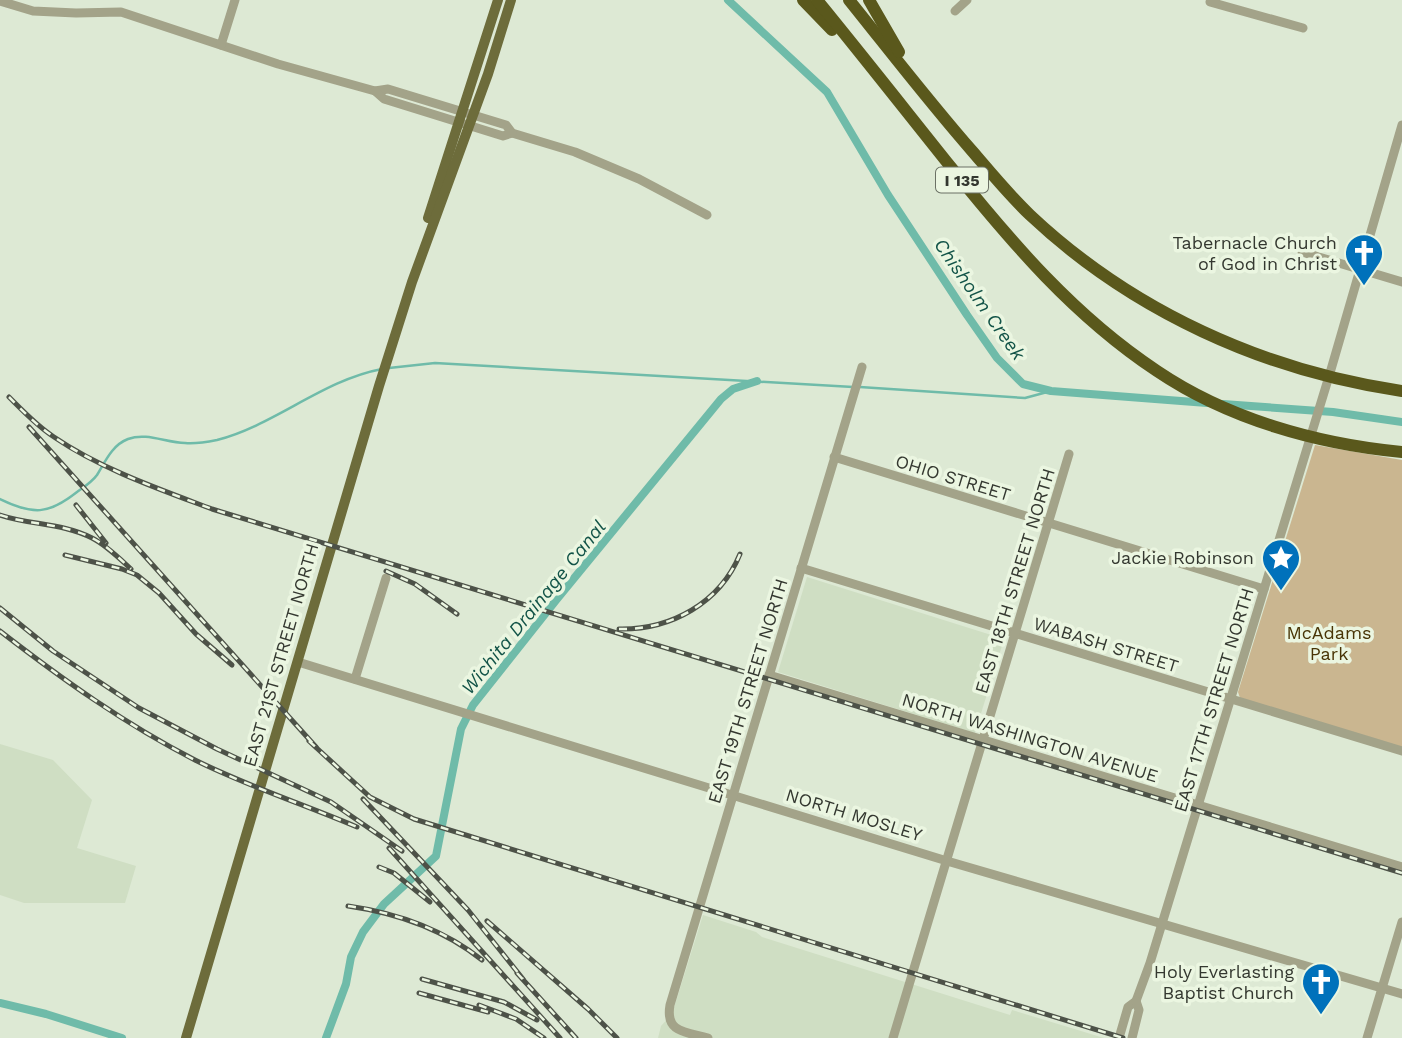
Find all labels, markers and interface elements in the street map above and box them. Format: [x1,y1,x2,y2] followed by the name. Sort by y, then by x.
[936,168,988,192] road number: I 135
[1172,232,1337,274] place label: Tabernacle Church of God in Christ
[1343,232,1385,287] church icon: Tabernacle Church of God in Christ
[929,234,1030,365] water label: Chisholm Creek
[893,450,1013,505] street label: OHIO STREET
[970,466,1059,696] street label: EAST 18TH STREET NORTH
[456,516,611,699] water label: Wichita Drainage Canal
[1260,537,1302,592] place icon: Jackie Robinson
[239,541,323,769] street label: EAST 21ST STREET NORTH
[1111,547,1254,568] place label: Jackie Robinson
[703,576,792,806] street label: EAST 19TH STREET NORTH
[1169,585,1258,815] street label: EAST 17TH STREET NORTH
[1031,613,1181,677] street label: WABASH STREET
[1286,622,1372,664] park label: McAdams Park
[900,689,1161,787] street label: NORTH WASHINGTON AVENUE
[783,784,926,845] street label: NORTH MOSLEY
[1154,961,1294,1003] place label: Holy Everlasting Baptist Church
[1300,961,1342,1016] church icon: Holy Everlasting Baptist Church

